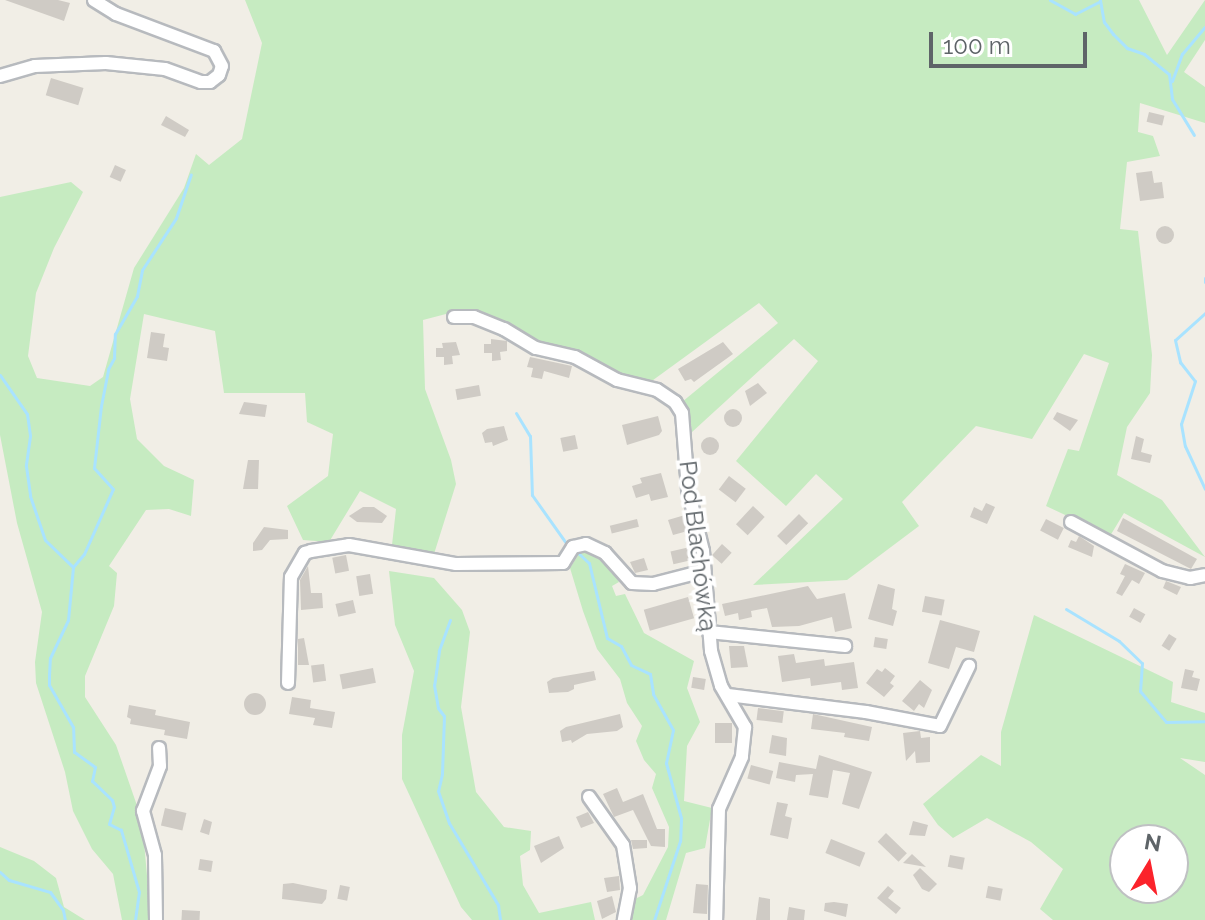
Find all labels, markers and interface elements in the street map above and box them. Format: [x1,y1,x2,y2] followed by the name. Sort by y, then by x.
[933,16,1091,66] scale bar
[943,31,1011,60] text: 100 m
[673,459,723,633] street label: Pod Blachówką
[1109,824,1189,904] north arrow
[1142,828,1163,857] text: N

